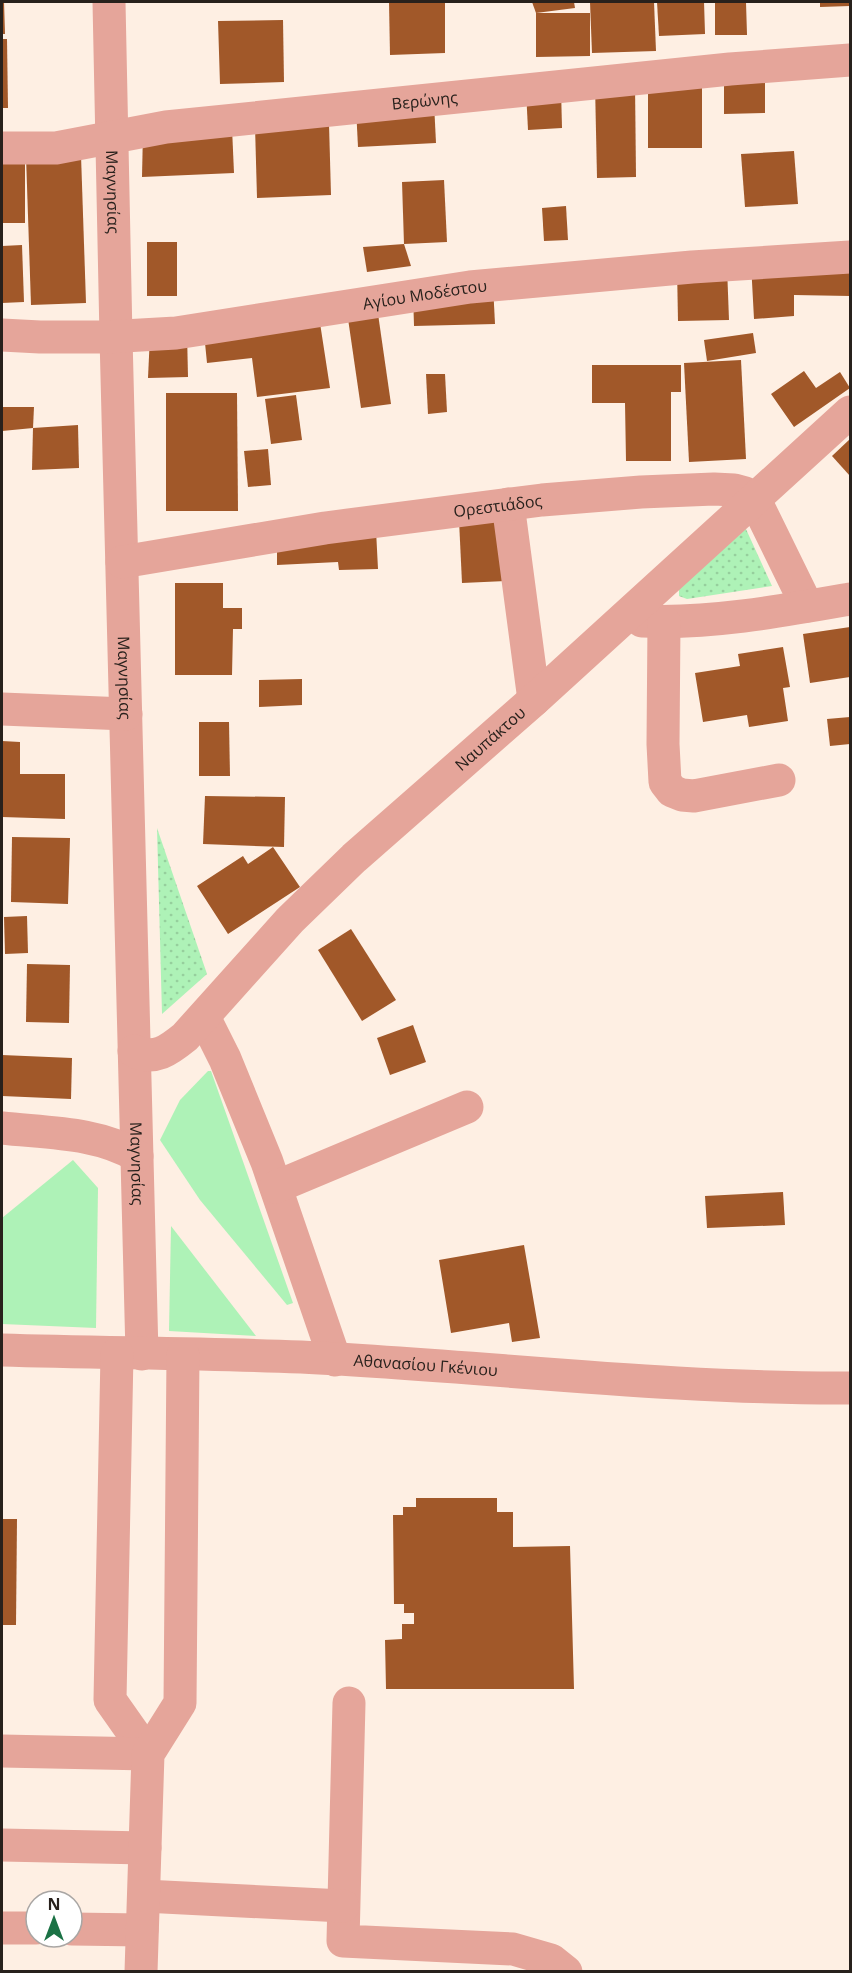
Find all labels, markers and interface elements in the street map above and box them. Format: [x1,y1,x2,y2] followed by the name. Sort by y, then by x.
[391,86,459,115] street label: Βερώνης
[101,150,125,234] street label: Μαγνησίας
[361,275,488,315] street label: Αγίου Μοδέστου
[452,489,544,522] street label: Ορεστιάδος
[113,636,137,720] street label: Μαγνησίας
[450,702,530,776] street label: Ναυπάκτου
[125,1122,149,1206] street label: Μαγνησίας
[353,1349,499,1381] street label: Αθανασίου Γκένιου
[24,1889,84,1949] north arrow
[47,1893,61,1915] text: N

